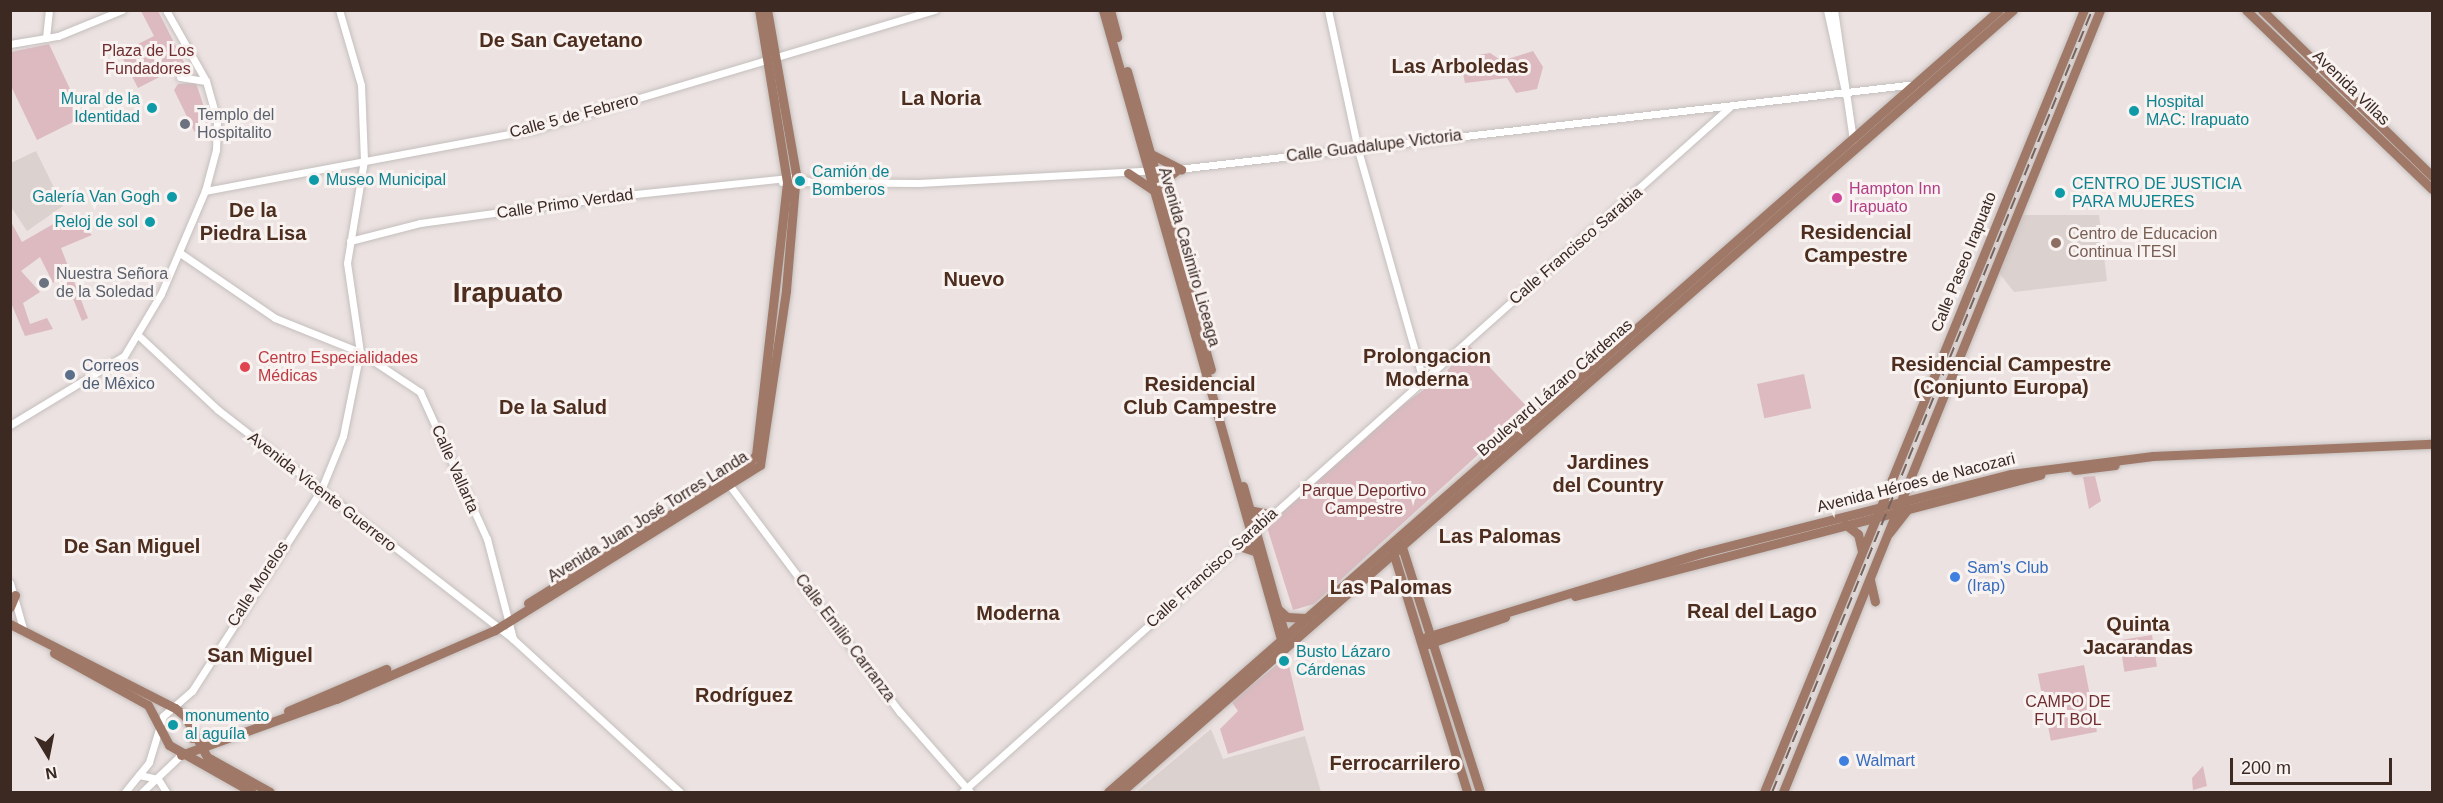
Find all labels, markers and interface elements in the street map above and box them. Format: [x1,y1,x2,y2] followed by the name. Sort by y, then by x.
[479,28,643,52] district label: De San Cayetano
[102,41,194,79] park label: Plaza de Los Fundadores
[2308,46,2394,130] street label: Avenida Villas
[1391,54,1529,78] district label: Las Arboledas
[901,86,981,110] district label: La Noria
[61,89,140,127] place label: Mural de la Identidad
[508,90,640,142] street label: Calle 5 de Febrero
[2146,92,2249,130] place label: Hospital MAC: Irapuato
[145,101,159,115] marker: Mural de la Identidad
[2127,104,2141,118] marker: Hospital MAC: Irapuato
[197,105,274,143] place label: Templo del Hospitalito
[178,117,192,131] marker: Templo del Hospitalito
[1285,126,1463,166] street label: Calle Guadalupe Victoria
[812,162,889,200] place label: Camión de Bomberos
[1154,165,1224,349] street label: Avenida Casimiro Liceaga
[326,170,446,190] place label: Museo Municipal
[307,173,321,187] marker: Museo Municipal
[793,174,807,188] marker: Camión de Bomberos
[2072,174,2242,212] place label: CENTRO DE JUSTICIA PARA MUJERES
[1849,179,1941,217] place label: Hampton Inn Irapuato
[1506,183,1646,309] street label: Calle Francisco Sarabia
[495,185,635,223] street label: Calle Primo Verdad
[2053,186,2067,200] marker: CENTRO DE JUSTICIA PARA MUJERES
[32,187,160,207] place label: Galería Van Gogh
[1927,189,2001,335] street label: Calle Paseo Irapuato
[165,190,179,204] marker: Galería Van Gogh
[1830,191,1844,205] marker: Hampton Inn Irapuato
[200,199,306,246] district label: De la Piedra Lisa
[54,212,138,232] place label: Reloj de sol
[143,215,157,229] marker: Reloj de sol
[1800,220,1912,267] district label: Residencial Campestre
[2068,224,2217,262] place label: Centro de Educacion Continua ITESI
[2049,236,2063,250] marker: Centro de Educacion Continua ITESI
[56,264,168,302] place label: Nuestra Señora de la Soledad
[943,267,1005,291] district label: Nuevo
[37,276,51,290] marker: Nuestra Señora de la Soledad
[453,276,563,310] district label: Irapuato
[1474,315,1636,461] street label: Boulevard Lázaro Cárdenas
[1363,344,1491,391] district label: Prolongacion Moderna
[258,348,418,386] place label: Centro Especialidades Médicas
[1891,353,2111,400] district label: Residencial Campestre (Conjunto Europa)
[82,356,155,394] place label: Correos de Mêxico
[236,358,254,376] marker: Centro Especialidades Médicas
[63,368,77,382] marker: Correos de Mêxico
[1123,373,1277,420] district label: Residencial Club Campestre
[499,395,607,419] district label: De la Salud
[427,422,483,516] street label: Calle Vallarta
[244,428,400,556] street label: Avenida Vicente Guerrero
[544,447,752,587] street label: Avenida Juan José Torres Landa
[1815,449,2017,517] street label: Avenida Héroes de Nacozari
[1552,450,1664,497] district label: Jardines del Country
[1302,481,1426,519] park label: Parque Deportivo Campestre
[1142,504,1282,632] street label: Calle Francisco Sarabia
[1439,524,1561,548] district label: Las Palomas
[64,534,200,558] district label: De San Miguel
[223,538,293,630] street label: Calle Morelos
[1967,558,2048,596] place label: Sam's Club (Irap)
[791,570,899,706] street label: Calle Emilio Carranza
[1948,570,1962,584] marker: Sam's Club (Irap)
[1330,575,1452,599] district label: Las Palomas
[1687,599,1817,623] district label: Real del Lago
[976,601,1060,625] district label: Moderna
[2083,612,2193,659] district label: Quinta Jacarandas
[1296,642,1390,680] place label: Busto Lázaro Cárdenas
[207,643,313,667] district label: San Miguel
[1277,654,1291,668] marker: Busto Lázaro Cárdenas
[695,683,793,707] district label: Rodríguez
[2025,692,2111,730] park label: CAMPO DE FUT BOL
[185,706,269,744] place label: monumento al aguíla
[166,718,180,732] marker: monumento al aguíla
[18,725,78,785] north arrow
[2233,746,2395,784] scale bar
[1329,751,1461,775] district label: Ferrocarrilero
[1856,751,1915,771] place label: Walmart
[1837,754,1851,768] marker: Walmart
[2241,758,2291,778] text: 200 m
[44,764,58,783] text: N

